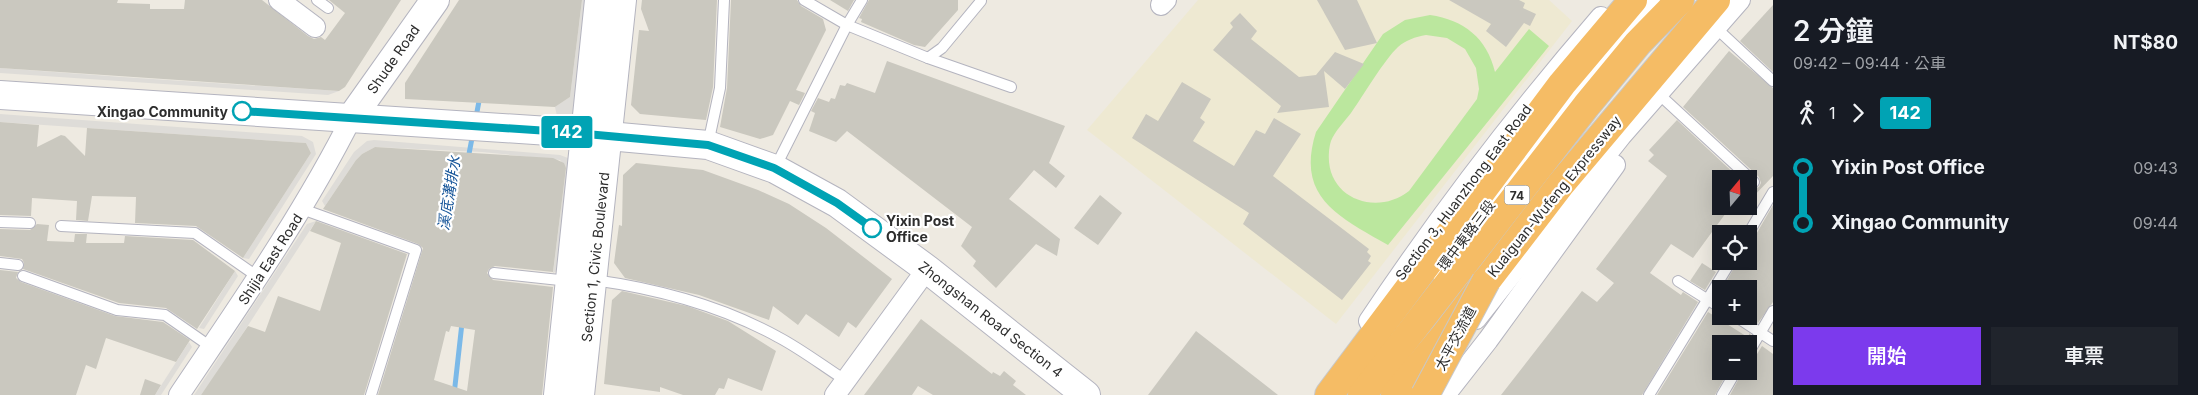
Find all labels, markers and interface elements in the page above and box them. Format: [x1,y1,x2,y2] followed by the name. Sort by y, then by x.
[1793,14,1874,48] text: 2 分鐘
[363,21,423,97] street label: Shude Road
[2113,31,2178,54] text: NT$80
[1793,53,1946,73] text: 09:42 – 09:44 · 公車
[1793,99,1821,127] icon: walk
[1844,99,1872,127] icon: forward
[232,101,252,121] marker: Xingao Community
[1391,101,1535,283] street label: Section 3, Huanzhong East Road
[1890,102,1921,123] text: 142
[97,103,229,120] place label: Xingao Community
[1829,103,1836,123] text: 1
[1484,112,1624,280] street label: Kuaiguan-Wufeng Expressway
[538,116,596,148] line badge: 142
[551,121,583,142] text: 142
[434,153,464,232] water label: 溪底溝排水
[1831,156,1985,179] text: Yixin Post Office
[2133,158,2178,178] text: 09:43
[1712,170,1758,215] north arrow
[1712,170,1757,380] map controls
[578,171,612,343] street label: Section 1, Civic Boulevard
[1504,186,1530,204] road number: 74
[1434,196,1498,274] street label: 環中東路三段
[234,210,306,308] street label: Shijia East Road
[1831,211,2009,234] text: Xingao Community
[886,212,954,245] place label: Yixin Post Office
[2133,213,2178,233] text: 09:44
[862,218,882,238] marker: Yixin Post Office
[1712,225,1757,270] button: locate
[915,257,1067,381] street label: Zhongshan Road Section 4
[1712,280,1757,325] button: +
[1431,303,1479,373] street label: 太平交流道
[1793,327,1981,385] button: 開始
[1991,327,2178,385] button: 車票
[1712,335,1757,380] button: −

